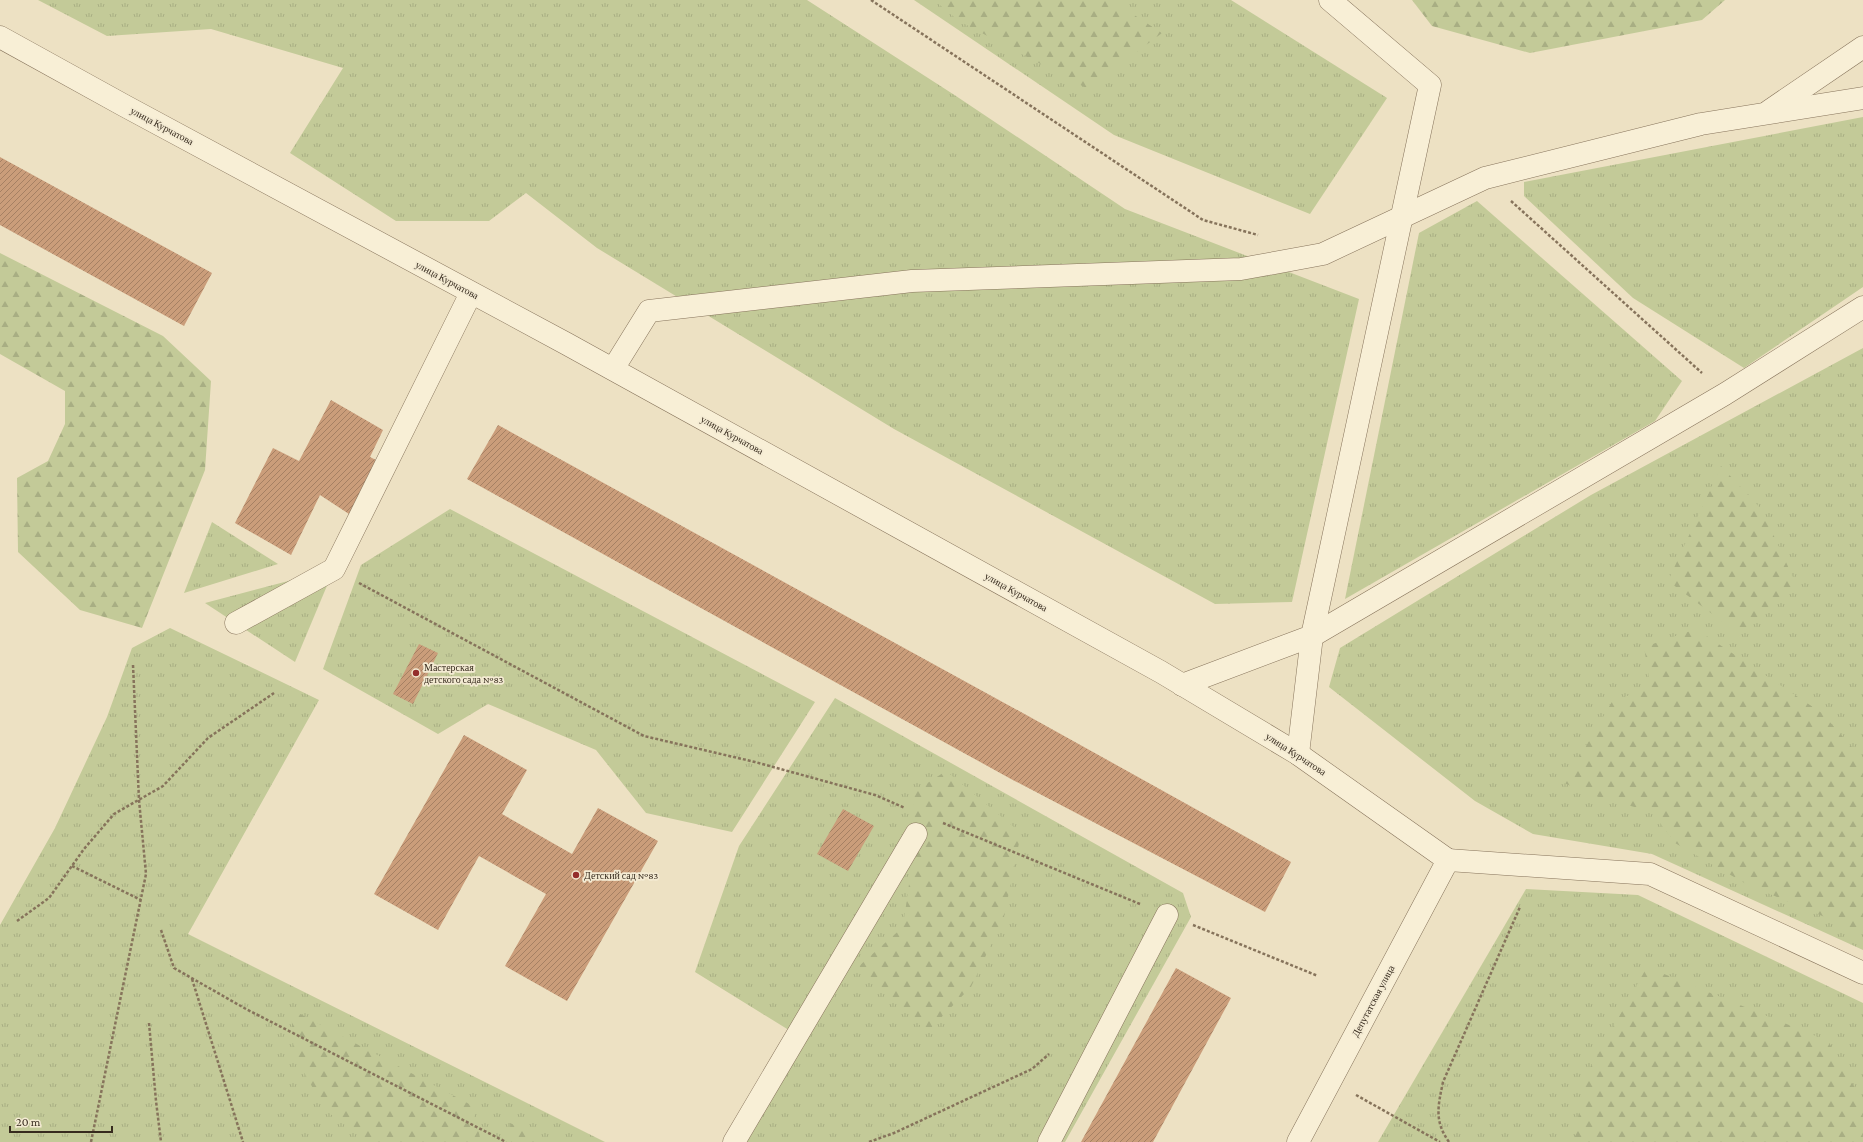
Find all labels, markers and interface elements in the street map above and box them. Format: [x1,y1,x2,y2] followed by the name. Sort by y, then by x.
[129,105,196,147] street label: улица Курчатова
[414,259,481,301] street label: улица Курчатова
[699,413,766,457] street label: улица Курчатова
[983,570,1050,614] street label: улица Курчатова
[424,662,504,685] place label: Мастерская детского сада №83
[411,668,421,678] marker: Мастерская детского сада №83
[1264,730,1329,778] street label: улица Курчатова
[571,870,581,880] marker: Детский сад №83
[584,870,658,881] place label: Детский сад №83
[1349,963,1397,1039] street label: Депутатская улица
[10,1108,112,1134] scale bar
[16,1115,41,1129] text: 20 m

